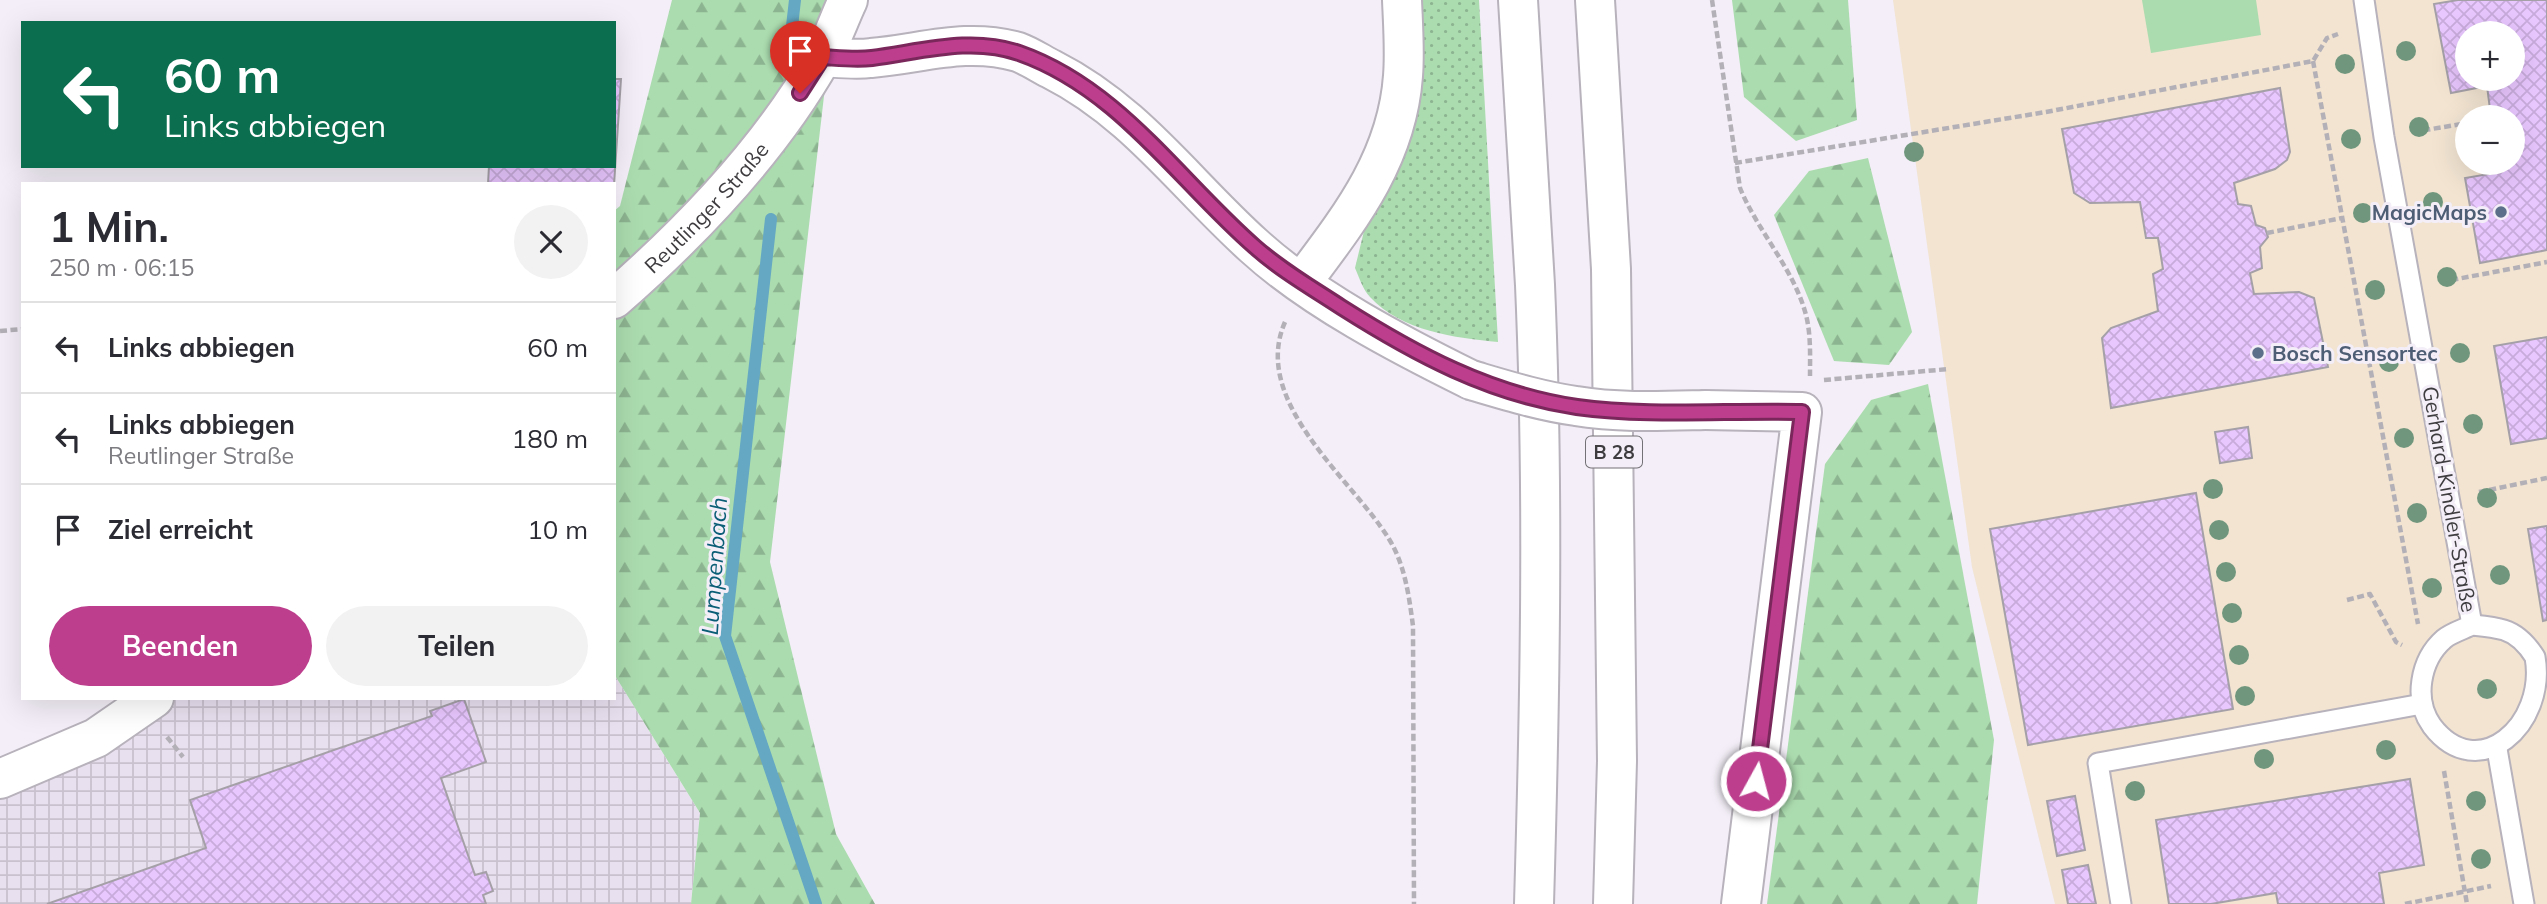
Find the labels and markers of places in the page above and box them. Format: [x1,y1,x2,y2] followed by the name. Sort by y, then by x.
[770,21,830,93] pin
[2372,199,2487,225] place label: MagicMaps
[2493,204,2509,220] marker: MagicMaps
[2272,340,2438,366] place label: Bosch Sensortec
[2250,345,2266,361] marker: Bosch Sensortec

